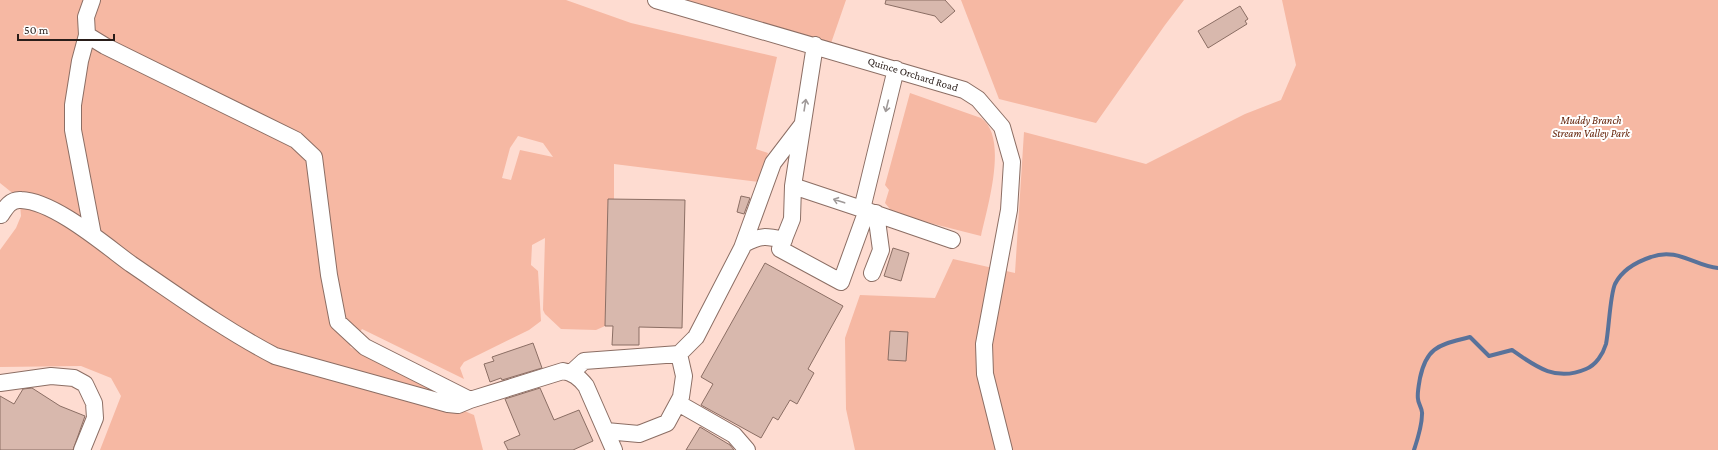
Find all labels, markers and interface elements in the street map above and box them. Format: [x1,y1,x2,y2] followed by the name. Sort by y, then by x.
[18,16,114,42] scale bar
[24,23,49,37] text: 50 m
[866,55,960,94] street label: Quince Orchard Road
[802,99,810,112] one-way arrow
[883,100,890,113] one-way arrow
[1552,114,1631,140] park label: Muddy Branch Stream Valley Park
[832,197,845,204] one-way arrow

